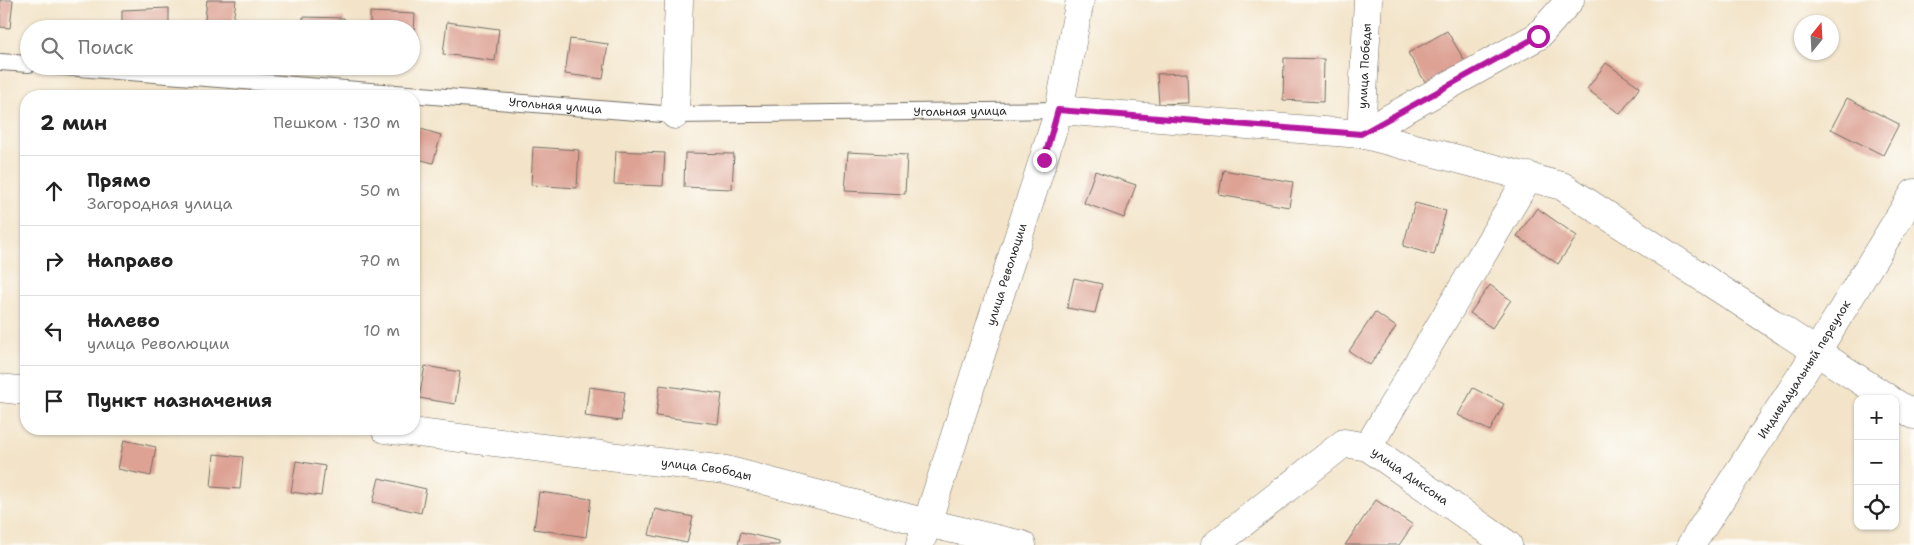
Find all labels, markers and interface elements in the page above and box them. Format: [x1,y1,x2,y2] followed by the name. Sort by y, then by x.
[1794,15,1839,60] north arrow
[20,20,420,75] search box
[1354,23,1375,109] street label: улица Победы
[1527,25,1550,48] route start
[38,34,66,62] icon: search
[78,35,133,60] text: Поиск
[508,94,603,117] street label: Угольная улица
[913,103,1007,120] street label: Угольная улица
[40,109,107,137] text: 2 мин
[273,112,400,133] text: Пешком · 130 m
[1033,149,1056,172] route end
[87,168,151,193] text: Прямо
[40,177,68,205] icon: ahead
[360,180,400,201] text: 50 m
[87,193,233,214] text: Загородная улица
[983,221,1030,328] street label: улица Революции
[40,247,68,275] icon: right
[87,248,173,273] text: Направо
[359,250,400,271] text: 70 m
[1754,297,1855,442] street label: Индивидуальный переулок
[87,308,160,333] text: Налево
[40,317,68,345] icon: left
[363,320,400,341] text: 10 m
[87,333,229,354] text: улица Революции
[40,387,68,415] icon: arrive
[87,388,272,413] text: Пункт назначения
[1854,395,1899,530] map controls
[1854,395,1899,440] button: +
[1854,440,1899,485] button: −
[1368,444,1452,509] street label: улица Диксона
[660,454,753,484] street label: улица Свободы
[1854,485,1899,530] button: locate

